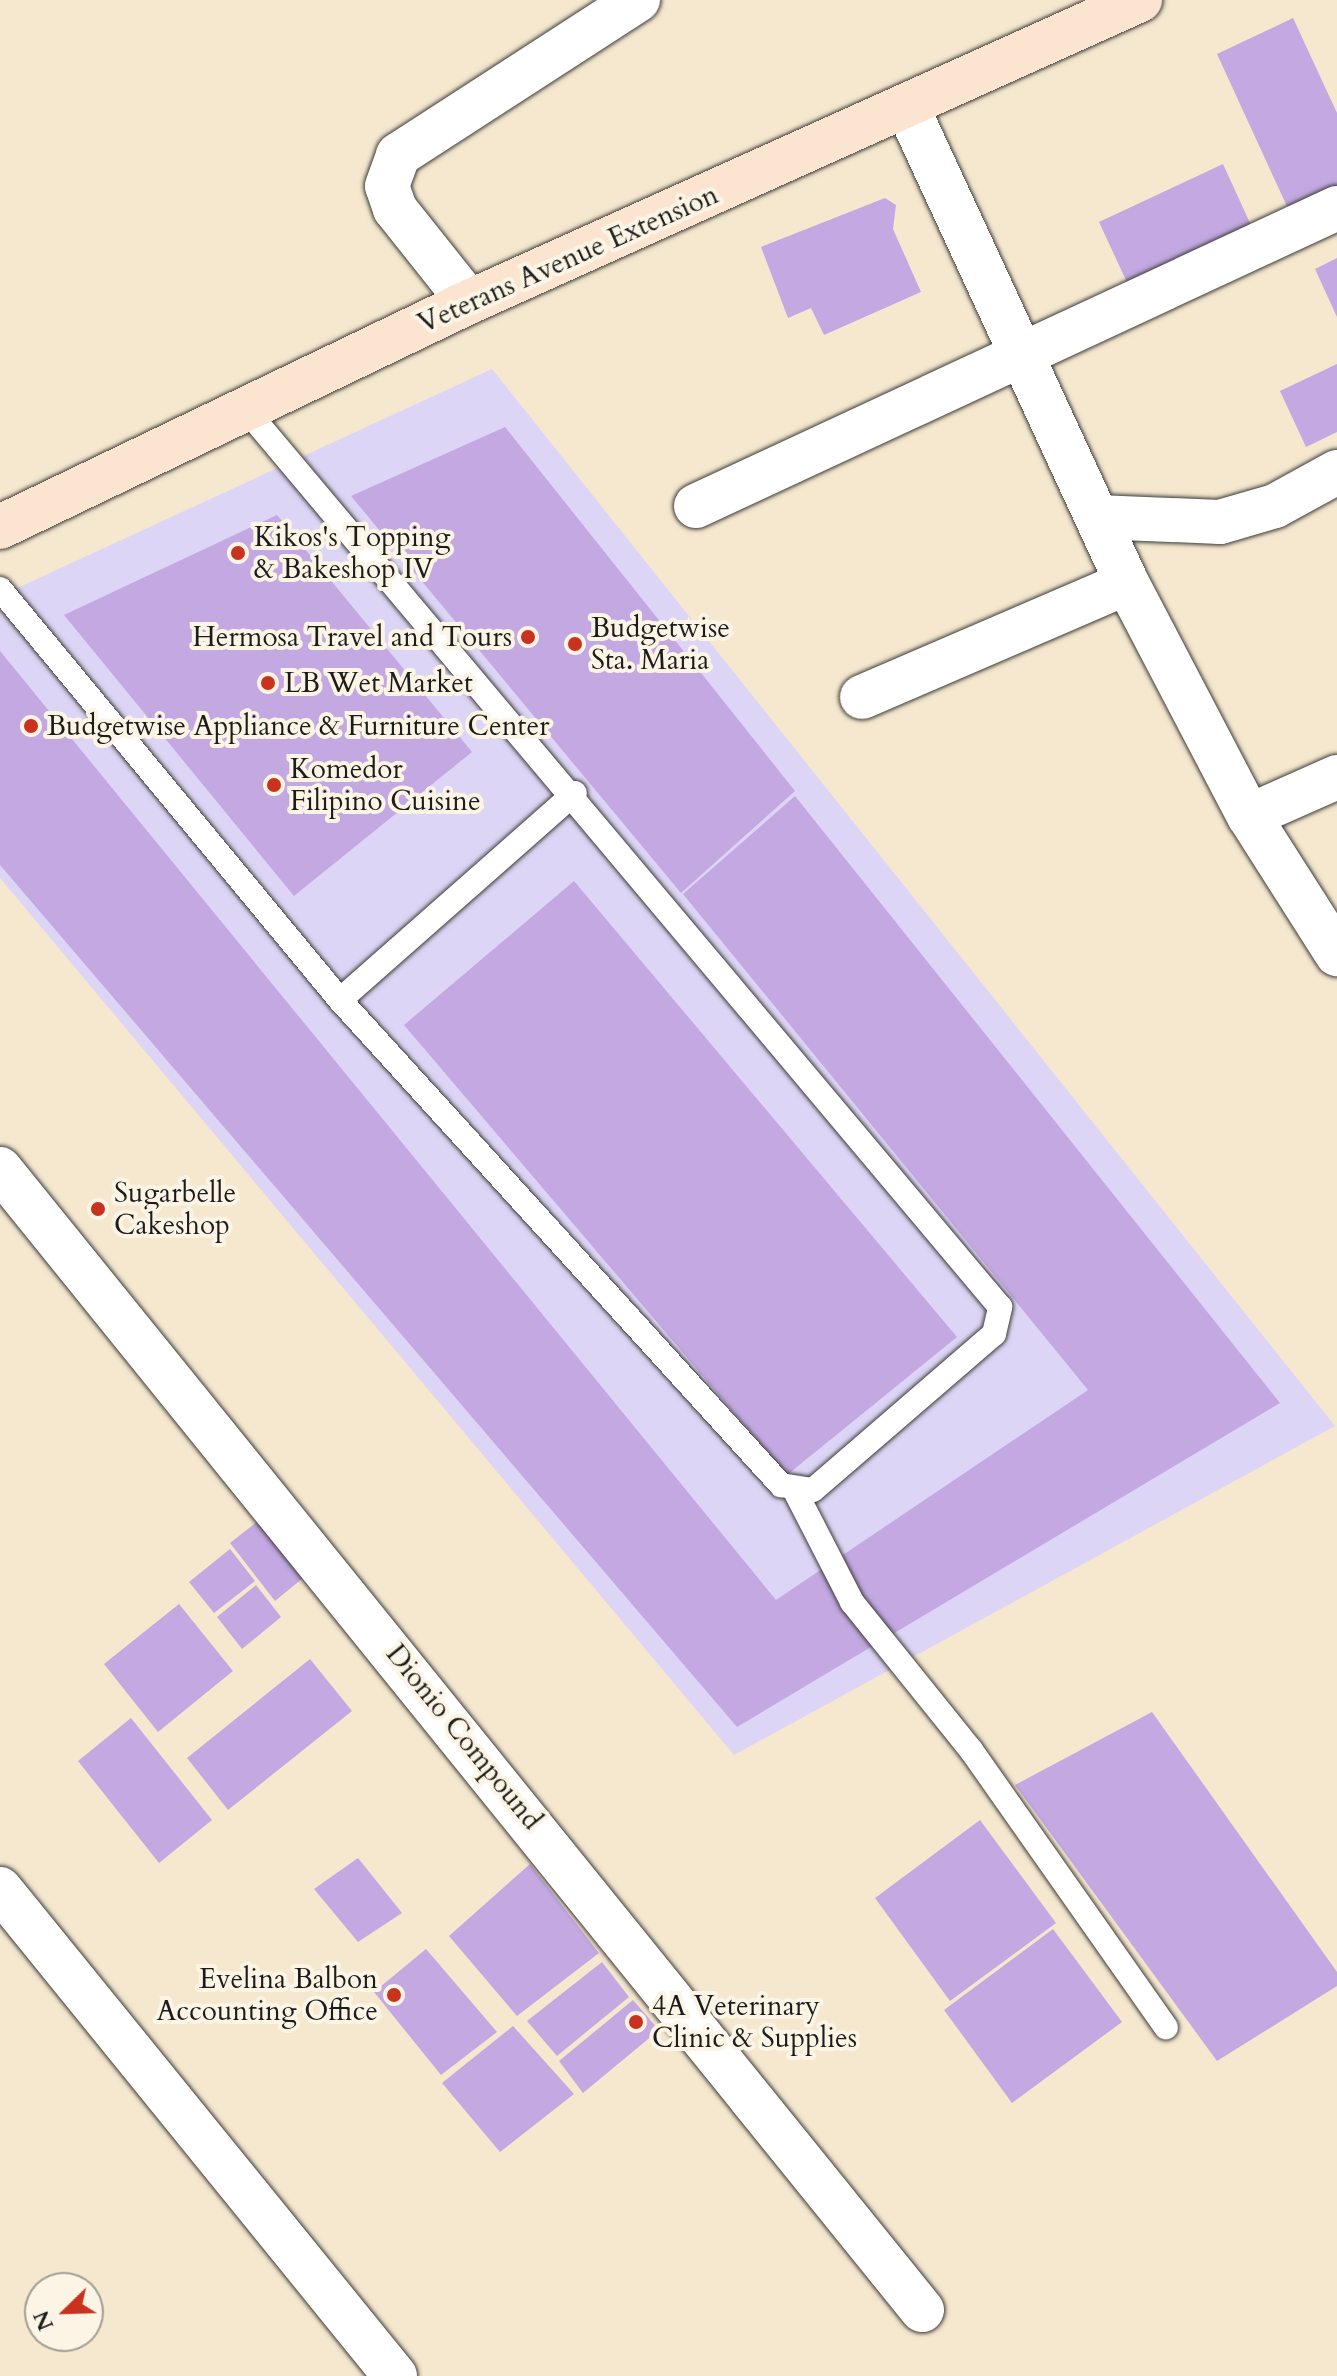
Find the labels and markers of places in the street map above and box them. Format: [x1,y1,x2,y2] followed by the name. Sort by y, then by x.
[254,520,450,586] place label: Kikos's Topping & Bakeshop IV
[229,544,247,562] marker: Kikos's Topping & Bakeshop IV
[591,611,730,677] place label: Budgetwise Sta. Maria
[192,620,512,654] place label: Hermosa Travel and Tours
[519,628,537,646] marker: Hermosa Travel and Tours
[566,635,584,653] marker: Budgetwise Sta. Maria
[284,666,473,700] place label: LB Wet Market
[259,674,277,692] marker: LB Wet Market
[47,709,549,743] place label: Budgetwise Appliance & Furniture Center
[22,717,40,735] marker: Budgetwise Appliance & Furniture Center
[290,752,481,818] place label: Komedor Filipino Cuisine
[265,776,283,794] marker: Komedor Filipino Cuisine
[114,1176,236,1242] place label: Sugarbelle Cakeshop
[89,1200,107,1218] marker: Sugarbelle Cakeshop
[156,1962,378,2028] place label: Evelina Balbon Accounting Office
[385,1986,403,2004] marker: Evelina Balbon Accounting Office
[652,1989,857,2055] place label: 4A Veterinary Clinic & Supplies
[627,2013,645,2031] marker: 4A Veterinary Clinic & Supplies

